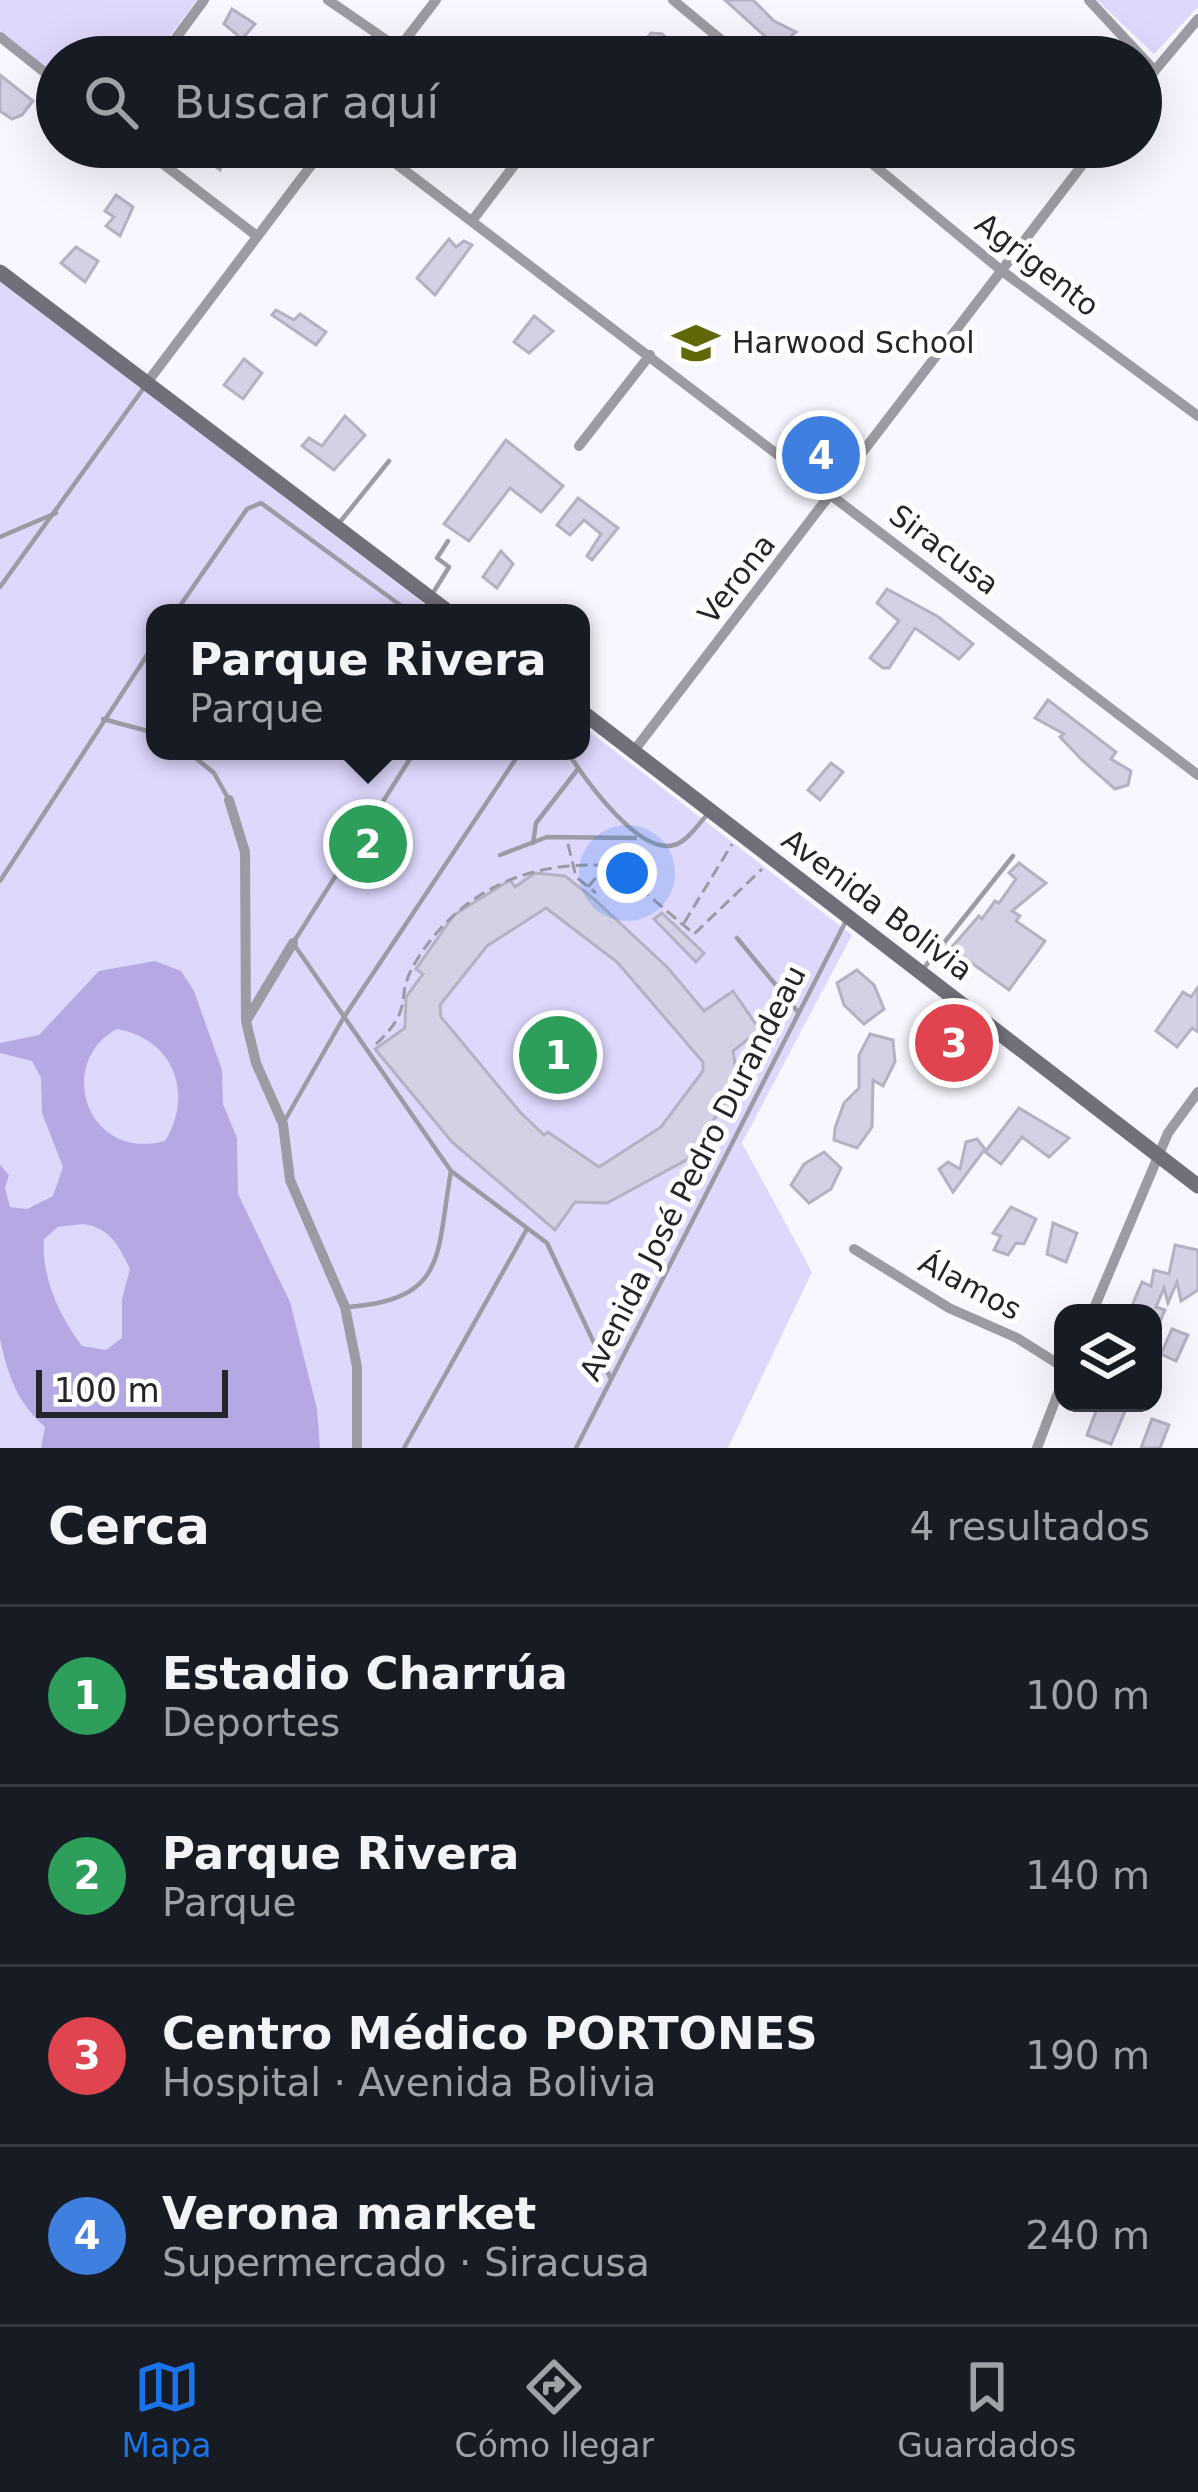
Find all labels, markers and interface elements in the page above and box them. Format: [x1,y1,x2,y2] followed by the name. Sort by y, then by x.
[36,36,1162,168] search box
[78,69,144,135] icon: search
[174,76,439,129] text: Buscar aquí
[969,206,1106,324] street label: Agrigento
[671,318,721,368] school or university icon: Harwood School
[732,325,975,360] place label: Harwood School
[782,410,860,500] pin: 4
[883,497,1006,602] street label: Siracusa
[691,527,782,630] street label: Verona
[146,604,590,760] popup
[189,633,547,686] text: Parque Rivera
[189,686,324,731] text: Parque
[329,799,407,889] pin: 2
[775,822,979,988] street label: Avenida Bolivia
[597,843,657,903] your location
[572,959,813,1386] street label: Avenida José Pedro Durandeau
[915,998,993,1088] pin: 3
[519,1010,597,1100] pin: 1
[913,1244,1027,1327] street label: Álamos
[1054,1304,1162,1412] map controls
[1054,1304,1162,1412] button: layers
[36,1364,228,1417] scale bar
[54,1371,160,1410] text: 100 m
[48,1497,210,1556] text: Cerca
[910,1504,1150,1549] text: 4 resultados
[162,1647,568,1700] text: Estadio Charrúa
[73,1673,101,1718] text: 1
[1025,1673,1150,1718] text: 100 m
[162,1700,340,1745] text: Deportes
[162,1827,519,1880] text: Parque Rivera
[73,1853,101,1898] text: 2
[1025,1853,1150,1898] text: 140 m
[162,1880,296,1925] text: Parque
[162,2007,818,2060] text: Centro Médico PORTONES
[73,2033,101,2078] text: 3
[1025,2033,1150,2078] text: 190 m
[162,2060,657,2105] text: Hospital · Avenida Bolivia
[162,2187,536,2240] text: Verona market
[73,2213,101,2258] text: 4
[1025,2213,1150,2258] text: 240 m
[162,2240,650,2285] text: Supermercado · Siracusa
[122,2354,211,2465] tab: Mapa
[455,2354,654,2465] tab: Cómo llegar
[897,2354,1076,2465] tab: Guardados

